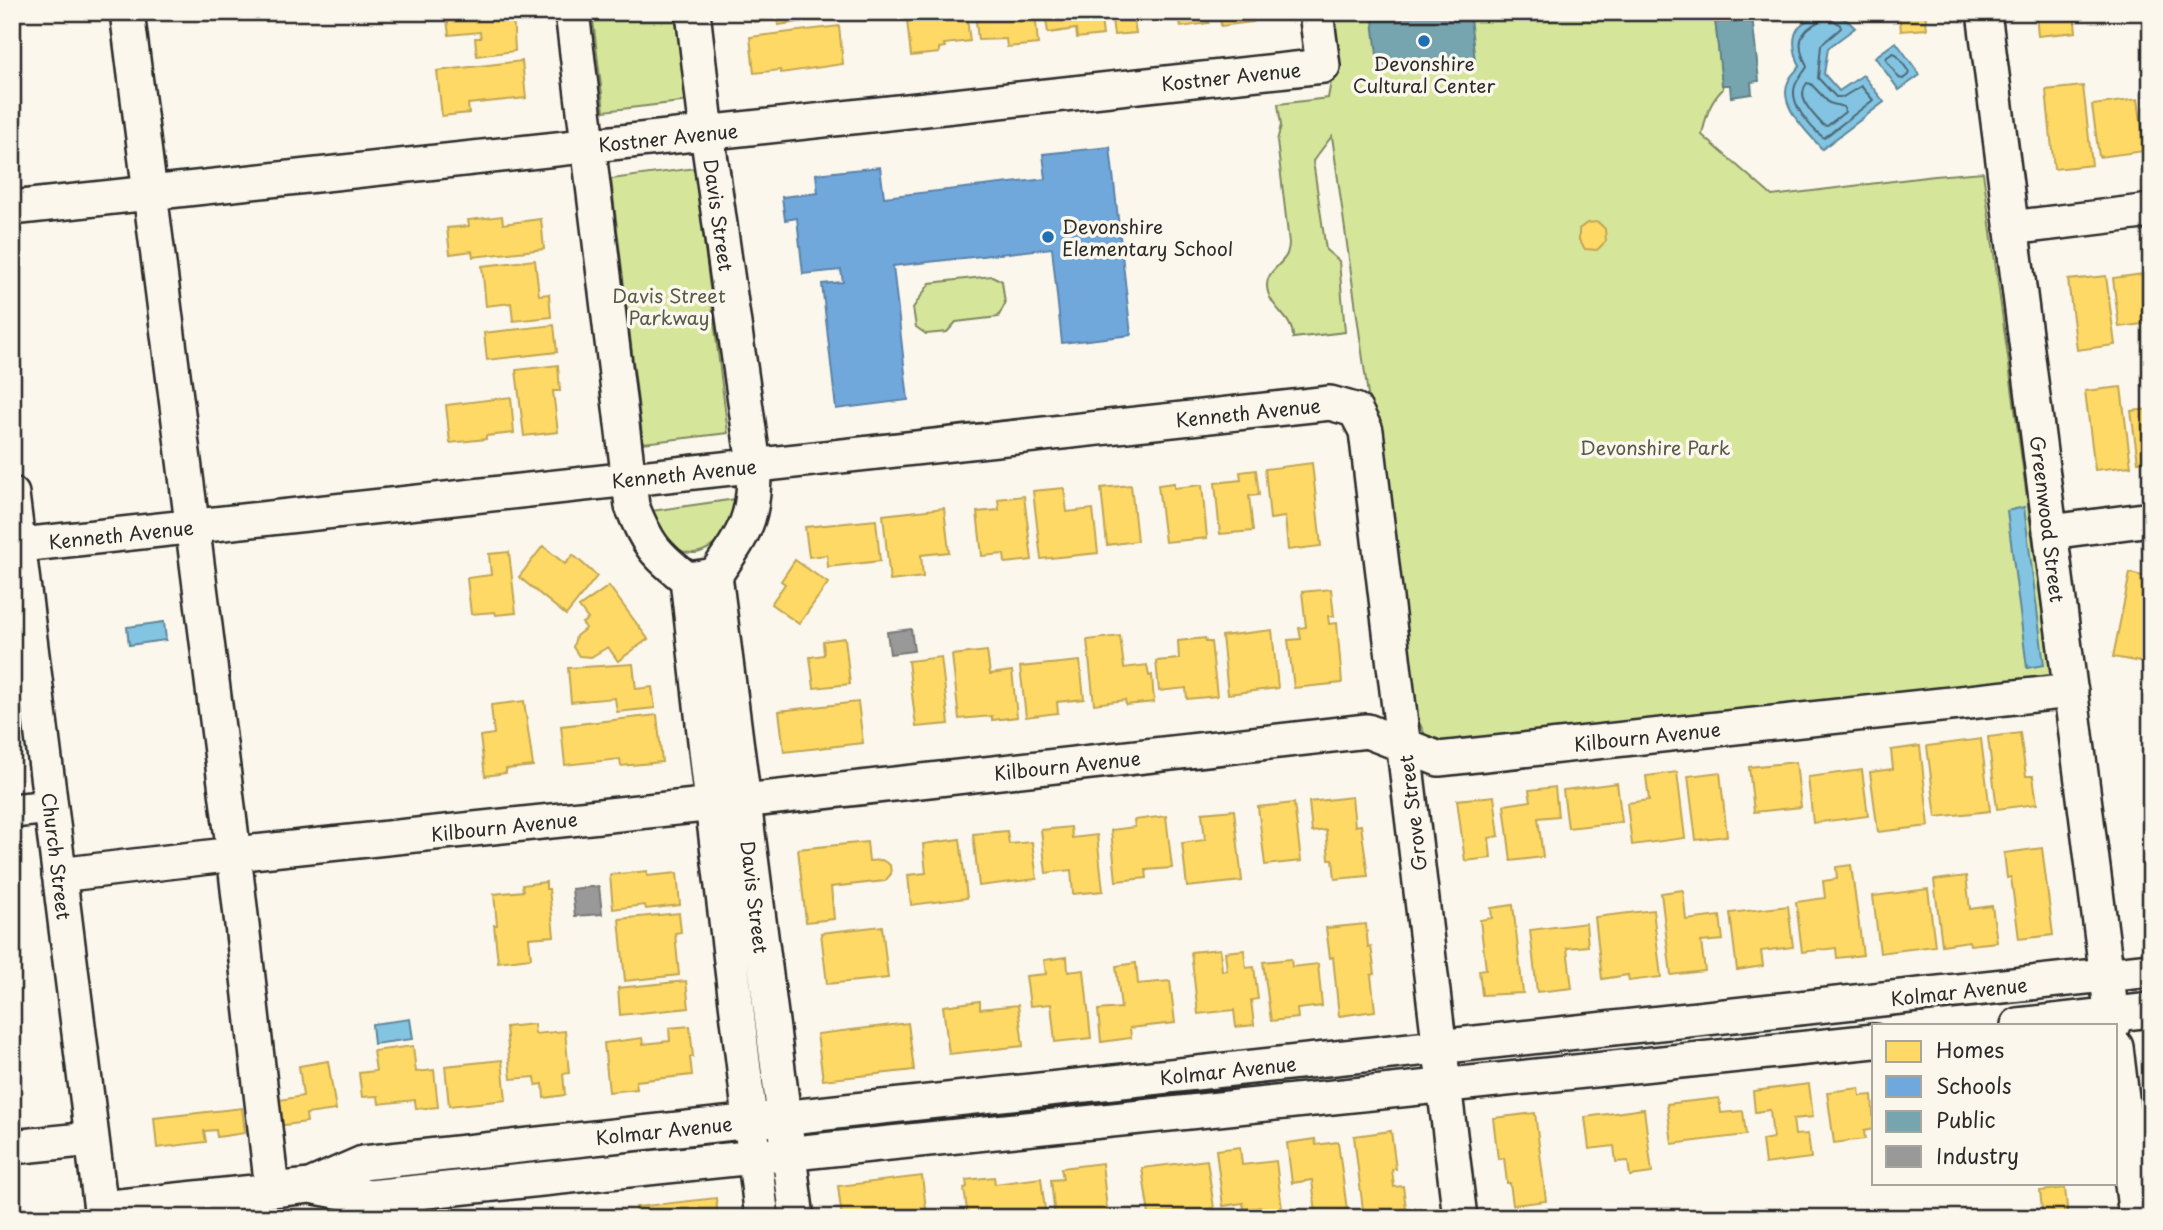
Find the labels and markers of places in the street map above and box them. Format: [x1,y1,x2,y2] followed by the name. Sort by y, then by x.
[1416,33,1432,49] marker: Devonshire Cultural Center
[1353,49,1495,99] place label: Devonshire Cultural Center
[1062,212,1233,262] place label: Devonshire Elementary School
[1040,229,1056,245] marker: Devonshire Elementary School

